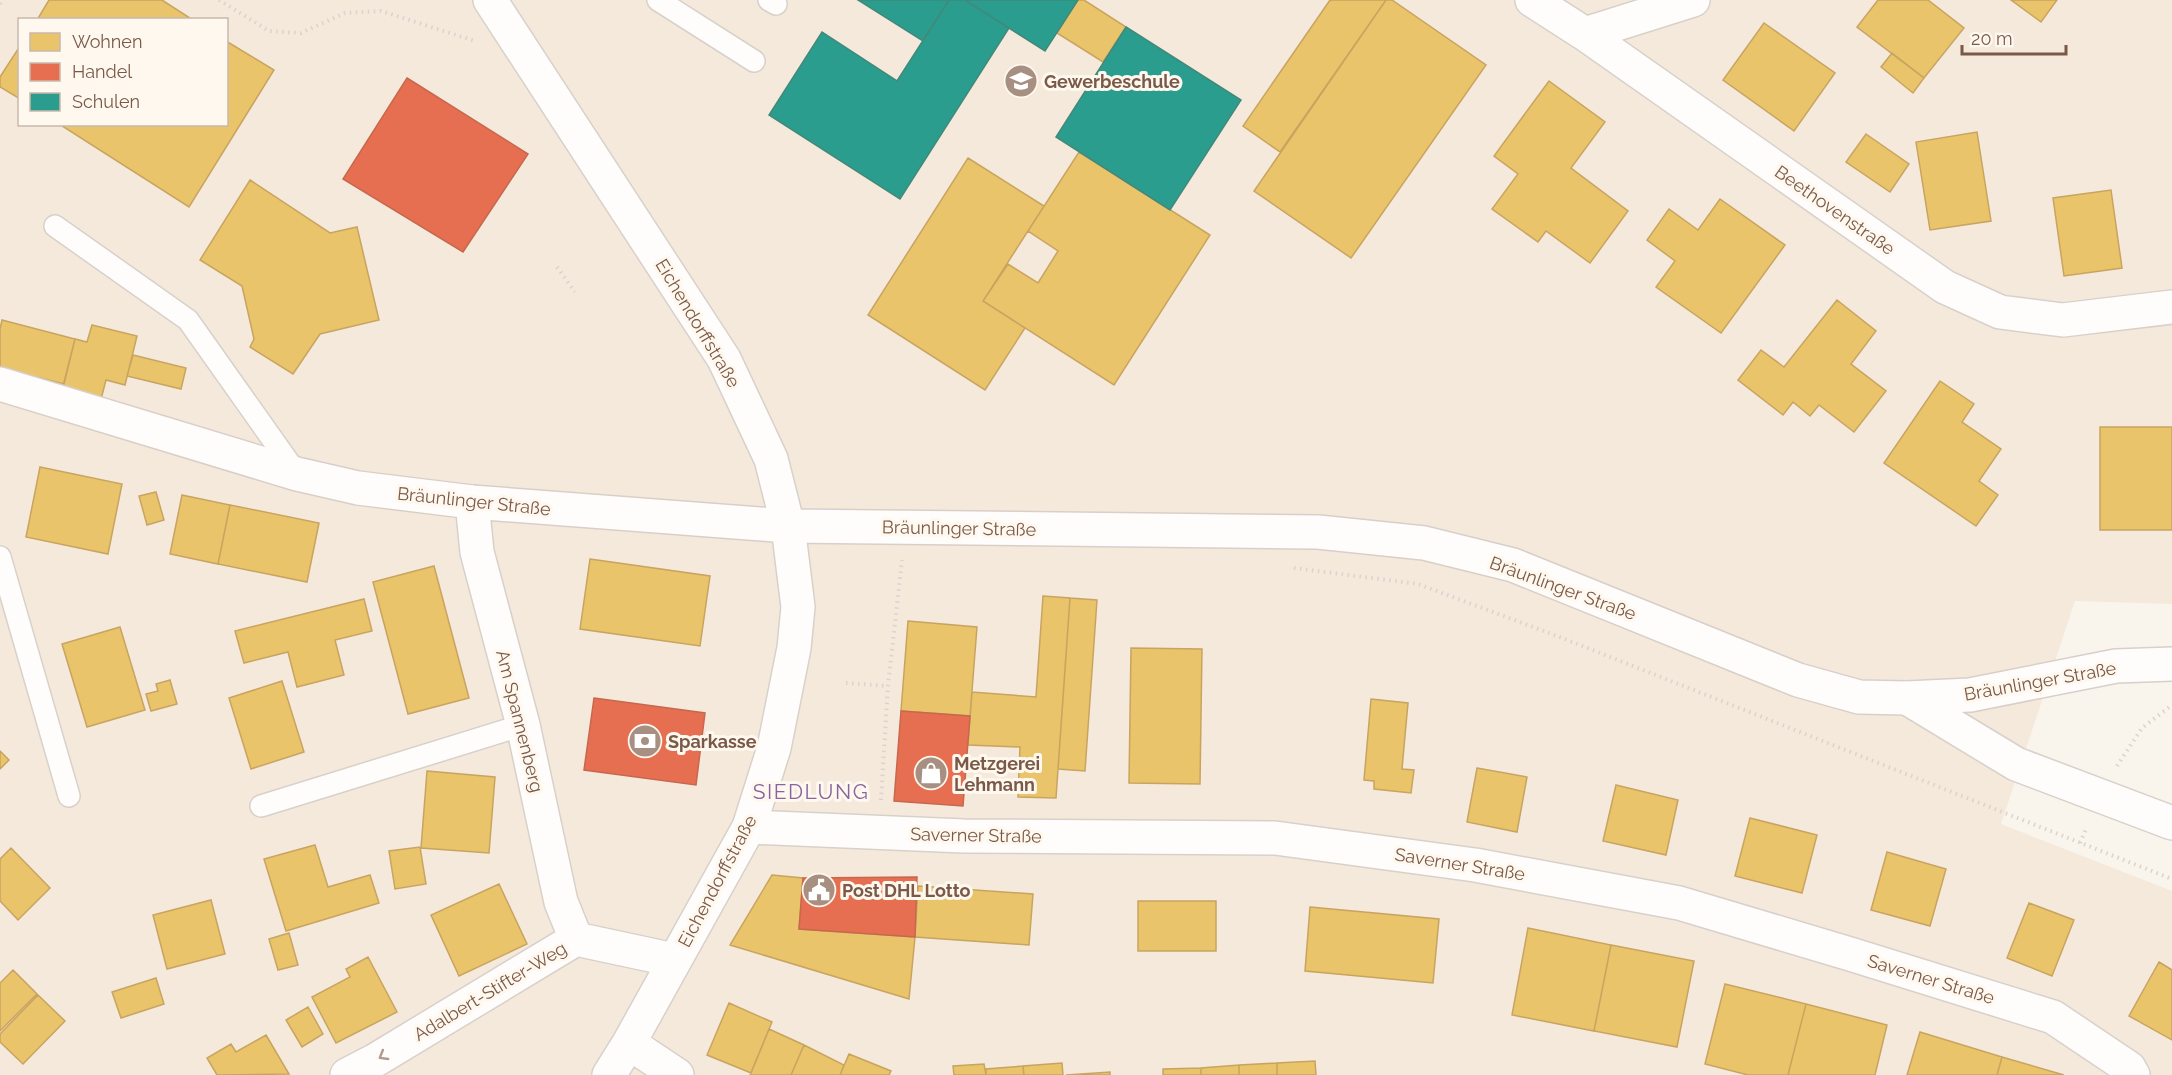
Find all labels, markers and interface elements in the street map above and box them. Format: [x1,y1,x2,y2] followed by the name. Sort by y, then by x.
[18,18,228,126] legend
[1962,18,2066,56] scale bar
[1971,28,2013,49] text: 20 m
[72,31,142,52] text: Wohnen
[72,61,132,82] text: Handel
[1003,63,1039,99] school or university icon: Gewerbeschule
[1044,71,1180,92] place label: Gewerbeschule
[72,91,140,112] text: Schulen
[1771,161,1899,259] street label: Beethovenstraße
[651,255,745,391] street label: Eichendorffstraße
[396,483,552,520] street label: Bräunlinger Straße
[882,516,1037,540] street label: Bräunlinger Straße
[1487,552,1639,624] street label: Bräunlinger Straße
[492,648,548,794] street label: Am Spannenberg
[1962,657,2118,705] street label: Bräunlinger Straße
[627,723,663,759] bank icon: Sparkasse
[668,731,757,752] place label: Sparkasse
[954,753,1040,795] place label: Metzgerei Lehmann
[913,755,949,791] shop icon: Metzgerei Lehmann
[753,779,869,804] district label: SIEDLUNG
[673,811,761,951] street label: Eichendorffstraße
[910,823,1042,847] street label: Saverner Straße
[1393,843,1527,885] street label: Saverner Straße
[801,872,837,908] public building icon: Post DHL Lotto
[842,880,970,901] place label: Post DHL Lotto
[410,937,570,1045] street label: Adalbert-Stifter-Weg
[1865,950,1997,1008] street label: Saverner Straße
[379,1049,389,1061] one-way arrow

